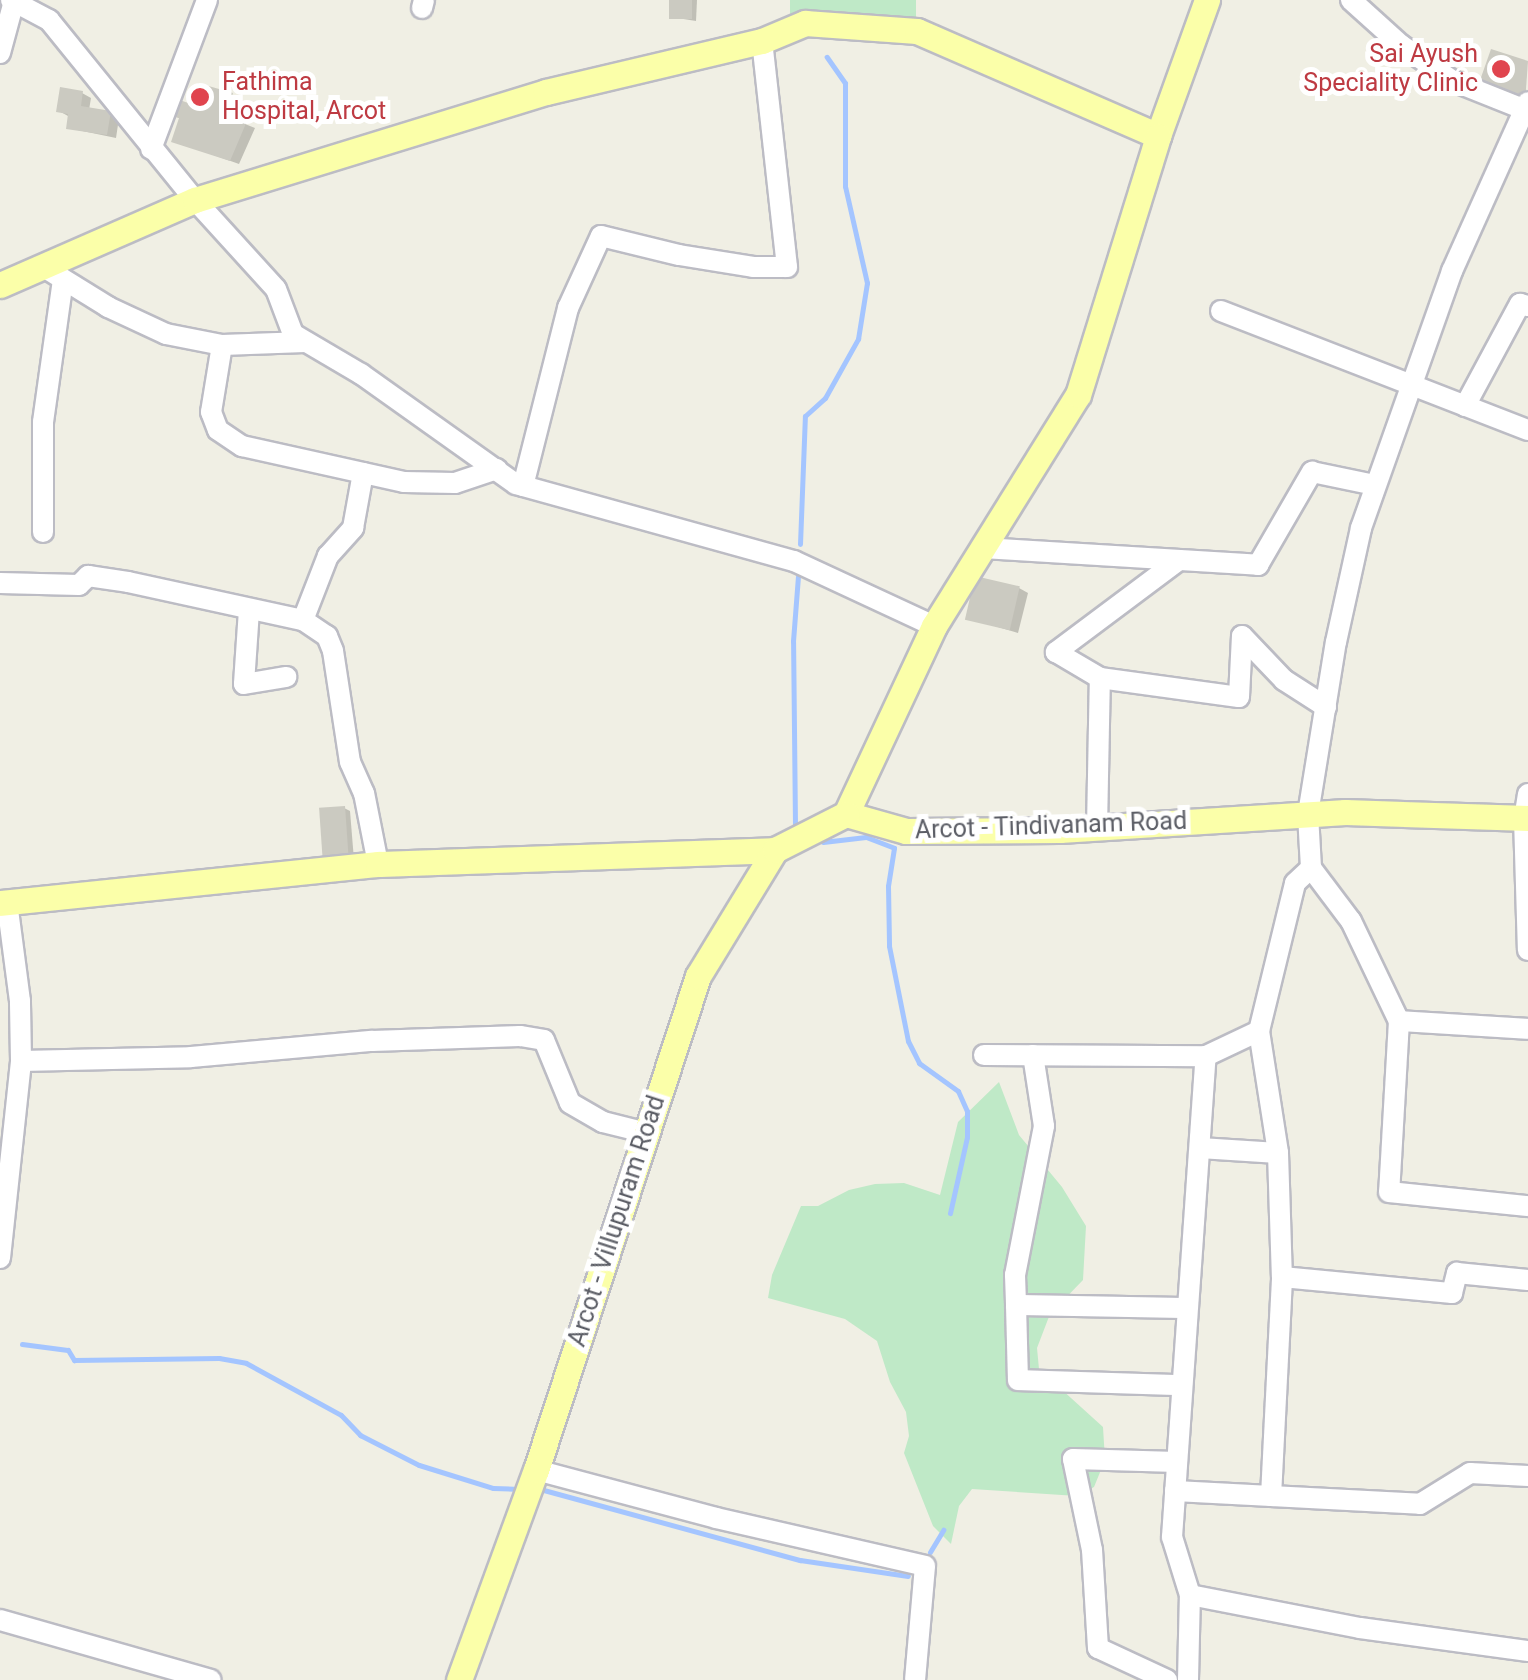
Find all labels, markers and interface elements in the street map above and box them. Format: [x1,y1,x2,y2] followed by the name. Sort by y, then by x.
[1303,40,1478,99] place label: Sai Ayush Speciality Clinic
[1488,56,1514,82] marker: Sai Ayush Speciality Clinic
[222,68,386,127] place label: Fathima Hospital, Arcot
[187,84,213,110] marker: Fathima Hospital, Arcot
[914,806,1188,846] street label: Arcot - Tindivanam Road
[562,1092,672,1350] street label: Arcot - Villupuram Road

